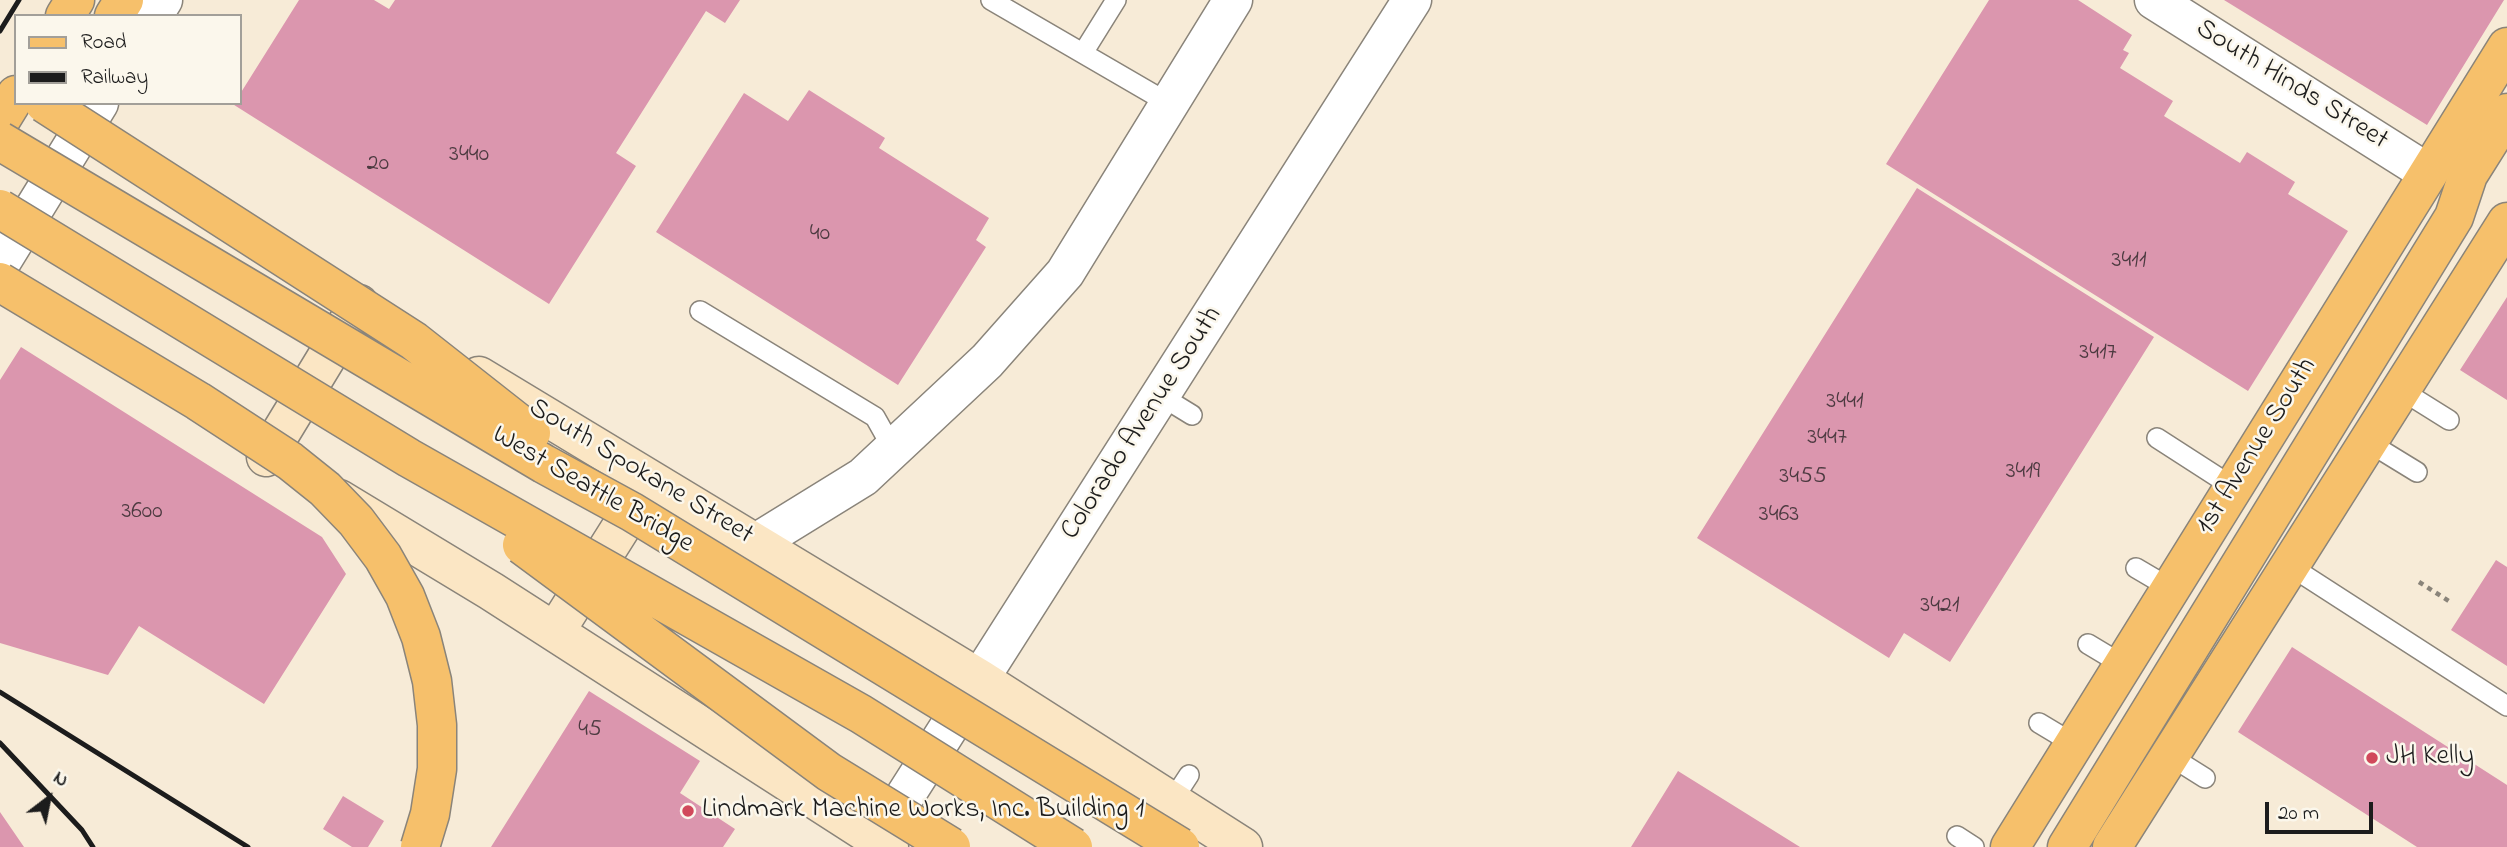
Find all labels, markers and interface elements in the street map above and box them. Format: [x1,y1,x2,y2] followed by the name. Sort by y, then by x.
[2188,13,2394,159] street label: South Hinds Street
[14,14,242,105] legend
[81,28,127,58] text: Road
[81,63,148,93] text: Railway
[449,142,489,170] house number: 3440
[367,151,389,179] house number: 20
[810,221,830,249] house number: 40
[2111,248,2147,276] house number: 3411
[1055,301,1231,547] street label: Colorado Avenue South
[2079,340,2117,368] house number: 3417
[2190,353,2326,541] street label: 1st Avenue South
[1826,389,1864,417] house number: 3441
[521,393,759,553] street label: South Spokane Street
[485,420,699,562] street label: West Seattle Bridge
[1807,425,1847,453] house number: 3447
[2006,459,2040,487] house number: 3419
[1779,464,1827,492] house number: 3455
[121,499,163,527] house number: 3600
[1759,502,1799,530] house number: 3463
[1920,593,1960,621] house number: 3421
[578,717,602,745] house number: 45
[2386,741,2474,775] place label: JH Kelly
[2364,750,2380,766] marker: JH Kelly
[14,763,84,833] north arrow
[48,765,73,795] text: N
[2269,788,2378,832] scale bar
[702,794,1144,828] place label: Lindmark Machine Works, Inc. Building 1
[2278,799,2319,829] text: 20 m
[680,803,696,819] marker: Lindmark Machine Works, Inc. Building 1

